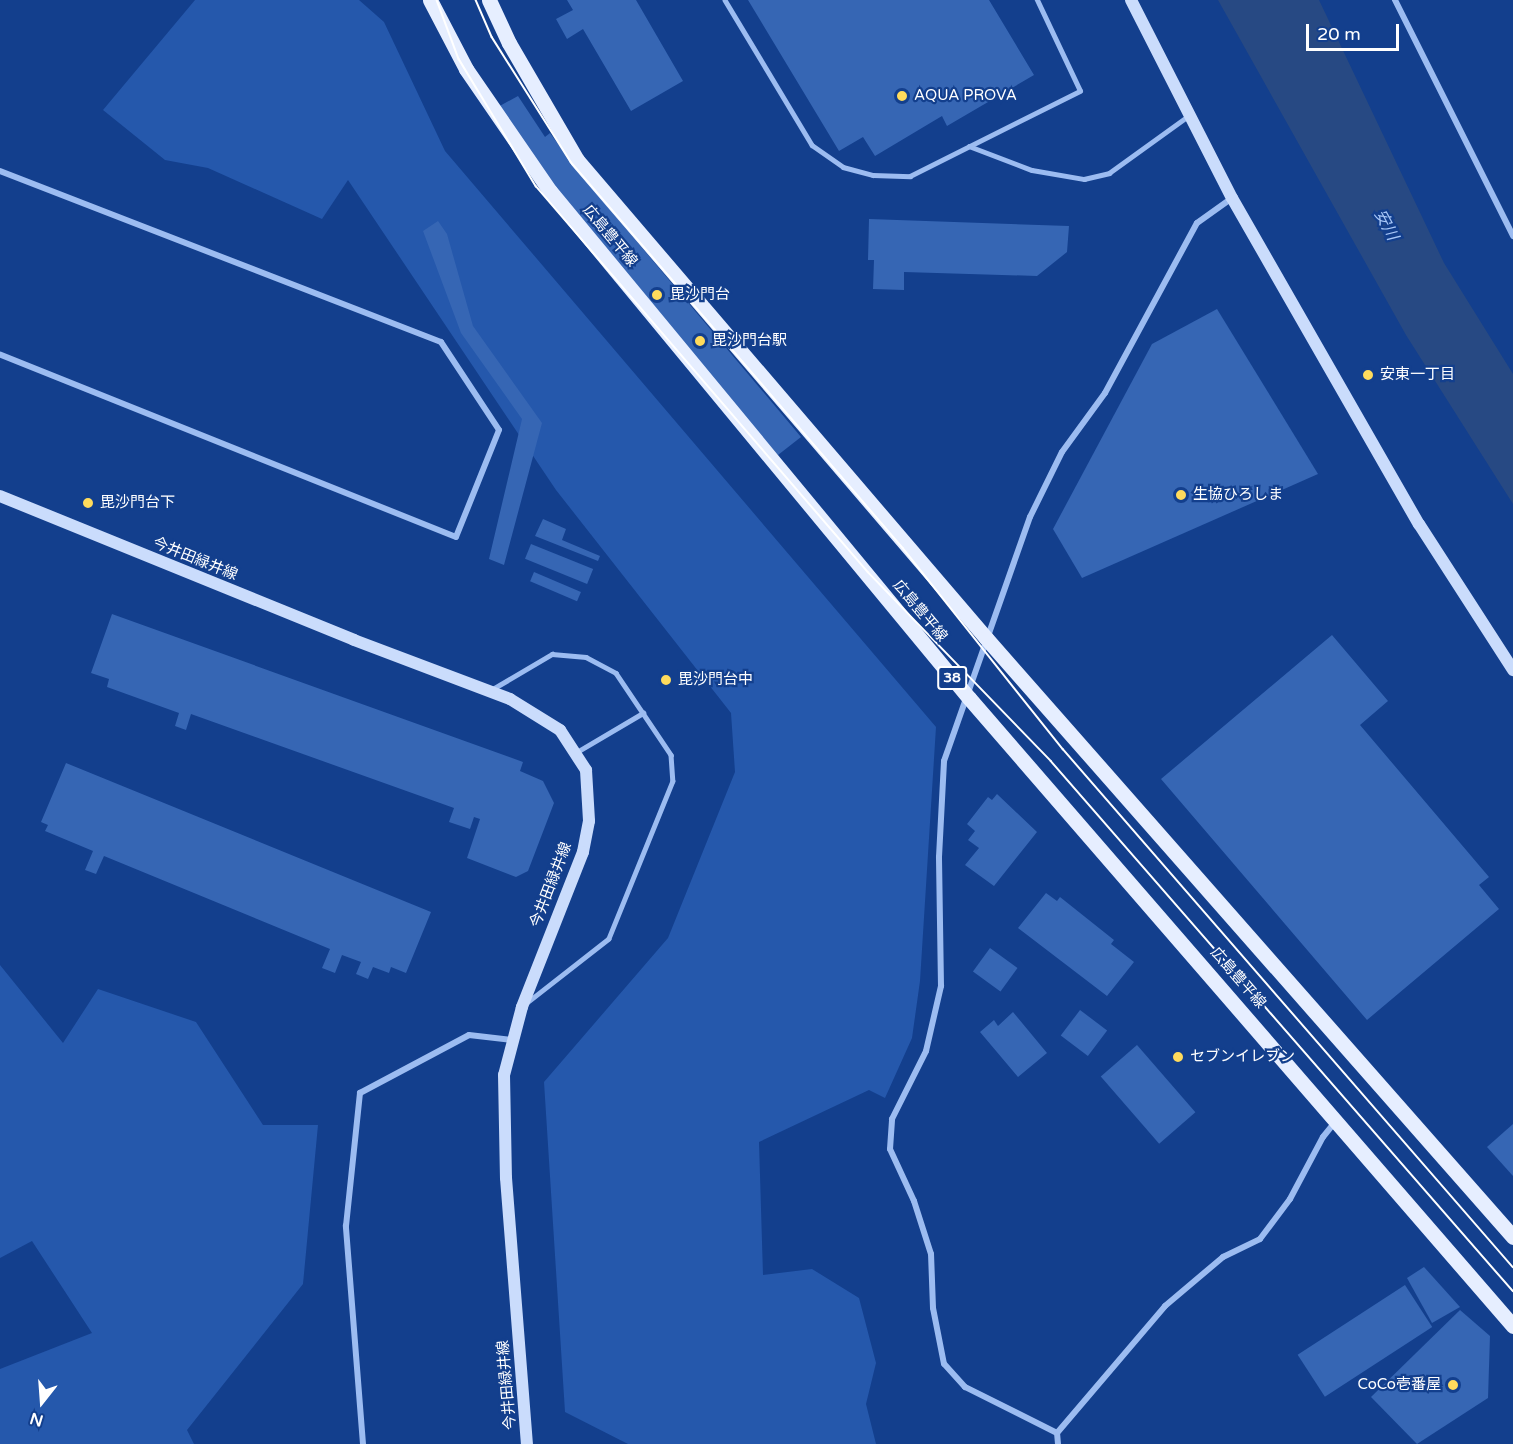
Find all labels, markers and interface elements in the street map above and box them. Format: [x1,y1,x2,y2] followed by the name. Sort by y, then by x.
[1309,12,1402,50] scale bar
[1317,23,1361,45] text: 20 m
[914,87,1017,105] place label: AQUA PROVA
[895,89,909,103] marker: AQUA PROVA
[579,201,641,271] street label: 広島豊平線
[1370,206,1402,244] water label: 安川
[648,286,666,304] marker: 毘沙門台
[670,286,730,304] place label: 毘沙門台
[712,332,787,350] place label: 毘沙門台駅
[693,334,707,348] marker: 毘沙門台駅
[1380,366,1455,384] place label: 安東一丁目
[1361,368,1375,382] marker: 安東一丁目
[1193,486,1283,504] place label: 生協ひろしま
[1174,488,1188,502] marker: 生協ひろしま
[100,494,175,512] place label: 毘沙門台下
[81,496,95,510] marker: 毘沙門台下
[150,534,240,584] street label: 今井田緑井線
[889,576,951,646] street label: 広島豊平線
[937,667,967,689] road number: 38
[678,671,753,689] place label: 毘沙門台中
[659,673,673,687] marker: 毘沙門台中
[526,840,576,930] street label: 今井田緑井線
[1207,944,1269,1012] street label: 広島豊平線
[1190,1048,1295,1066] place label: セブンイレブン
[1171,1050,1185,1064] marker: セブンイレブン
[494,1339,520,1431] street label: 今井田緑井線
[12,1372,72,1432] north arrow
[1357,1376,1441,1394] place label: CoCo壱番屋
[1446,1378,1460,1392] marker: CoCo壱番屋
[28,1408,46,1431] text: N

